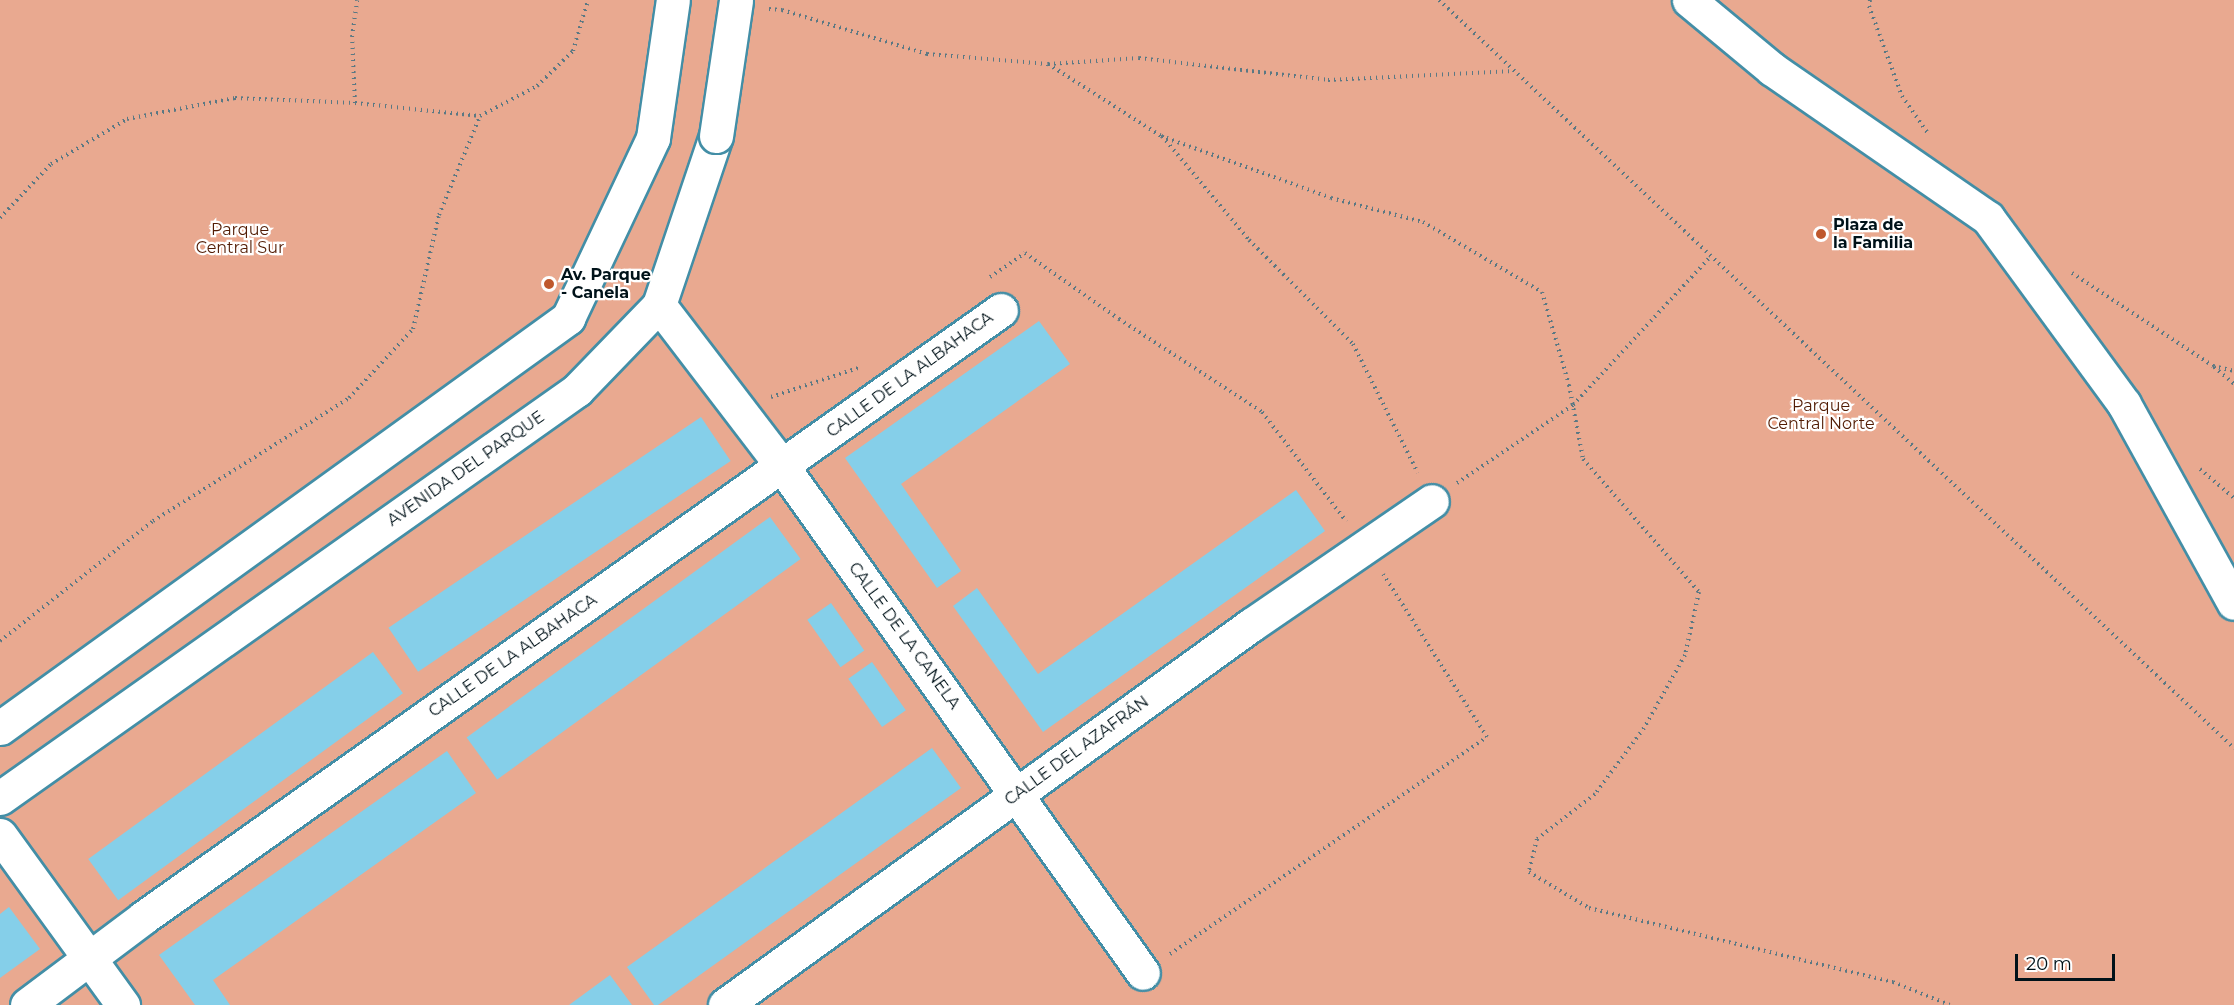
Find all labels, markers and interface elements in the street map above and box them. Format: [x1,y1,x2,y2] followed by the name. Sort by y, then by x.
[1833,215,1913,253] place label: Plaza de la Familia
[196,220,284,258] park label: Parque Central Sur
[1814,227,1828,241] marker: Plaza de la Familia
[561,265,651,303] place label: Av. Parque - Canela
[542,277,556,291] marker: Av. Parque - Canela
[823,308,997,442] street label: CALLE DE LA ALBAHACA
[1767,396,1875,434] park label: Parque Central Norte
[384,407,548,531] street label: AVENIDA DEL PARQUE
[844,559,964,713] street label: CALLE DE LA CANELA
[425,591,601,721] street label: CALLE DE LA ALBAHACA
[1001,692,1153,810] street label: CALLE DEL AZAFRÁN
[2018,942,2118,980] scale bar
[2026,953,2072,975] text: 20 m

